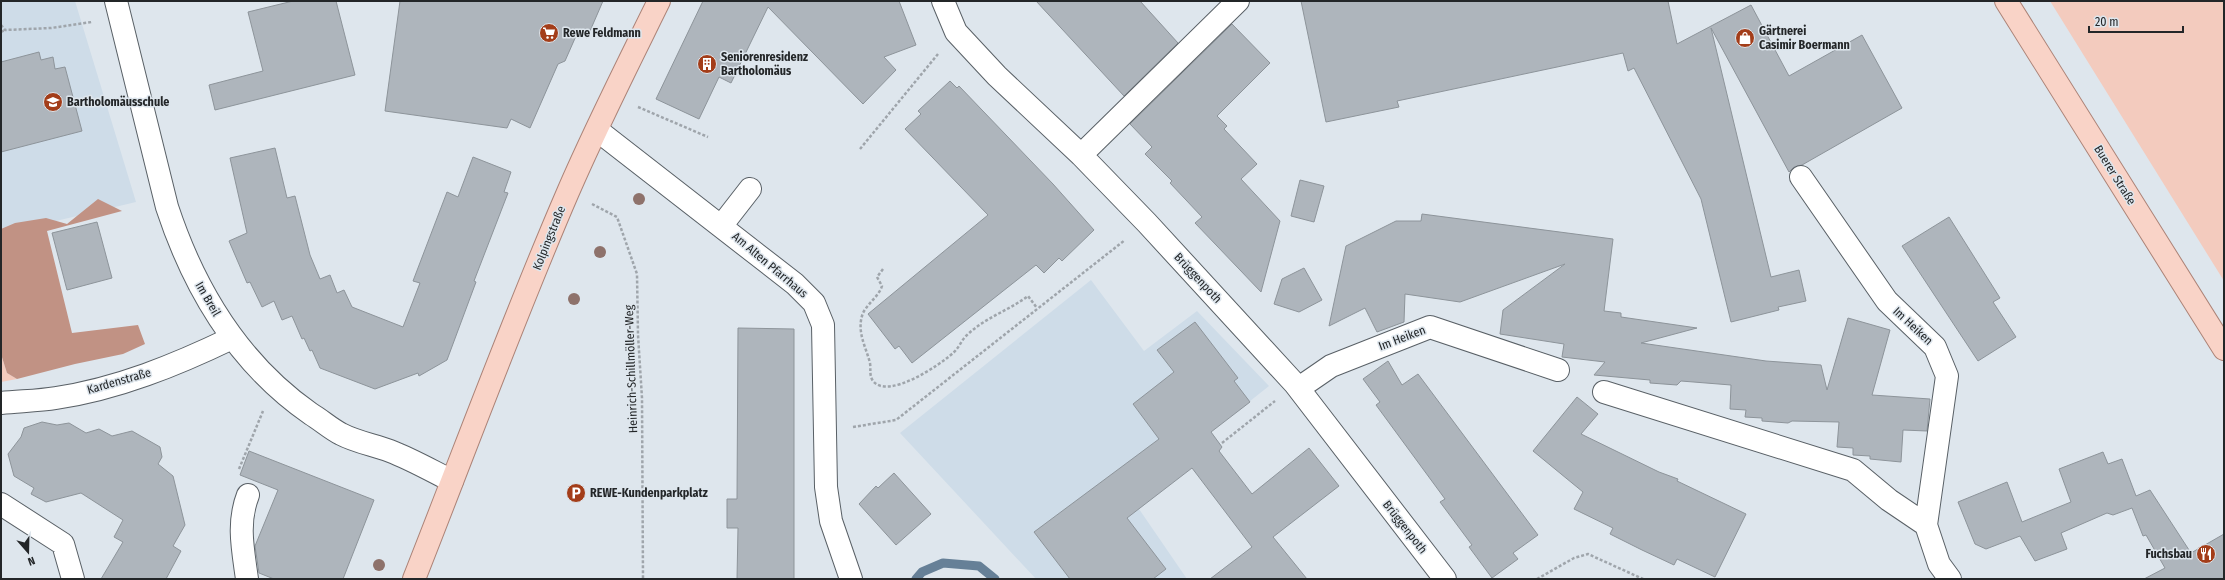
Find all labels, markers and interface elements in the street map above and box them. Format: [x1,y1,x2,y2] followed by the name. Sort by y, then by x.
[2089,8,2183,34] scale bar
[2095,15,2119,29] text: 20 m
[538,22,560,44] supermarket icon: Rewe Feldmann
[1759,24,1850,52] place label: Gärtnerei Casimir Boermann
[563,26,641,40] place label: Rewe Feldmann
[1734,27,1756,49] shop icon: Gärtnerei Casimir Boermann
[721,50,808,78] place label: Seniorenresidenz Bartholomäus
[696,53,718,75] building icon: Seniorenresidenz Bartholomäus
[42,91,64,113] school or university icon: Bartholomäusschule
[67,95,169,109] place label: Bartholomäusschule
[2091,143,2139,207] street label: Buerer Straße
[530,204,568,272] street label: Kolpingstraße
[729,229,811,301] street label: Am Alten Pfarrhaus
[1171,250,1225,306] street label: Brüggenpoth
[193,279,223,319] street label: Im Breil
[622,304,640,433] street label: Heinrich-Schillmöller-Weg
[1890,304,1936,348] street label: Im Heiken
[1377,323,1427,353] street label: Im Heiken
[85,365,153,397] street label: Kardenstraße
[565,482,587,504] parking icon: REWE-Kundenparkplatz
[590,486,708,500] place label: REWE-Kundenparkplatz
[1380,498,1430,556] street label: Brüggenpoth
[8,532,48,572] north arrow
[2195,543,2217,565] restaurant icon: Fuchsbau
[2146,547,2192,561] place label: Fuchsbau
[26,554,37,568] text: N

